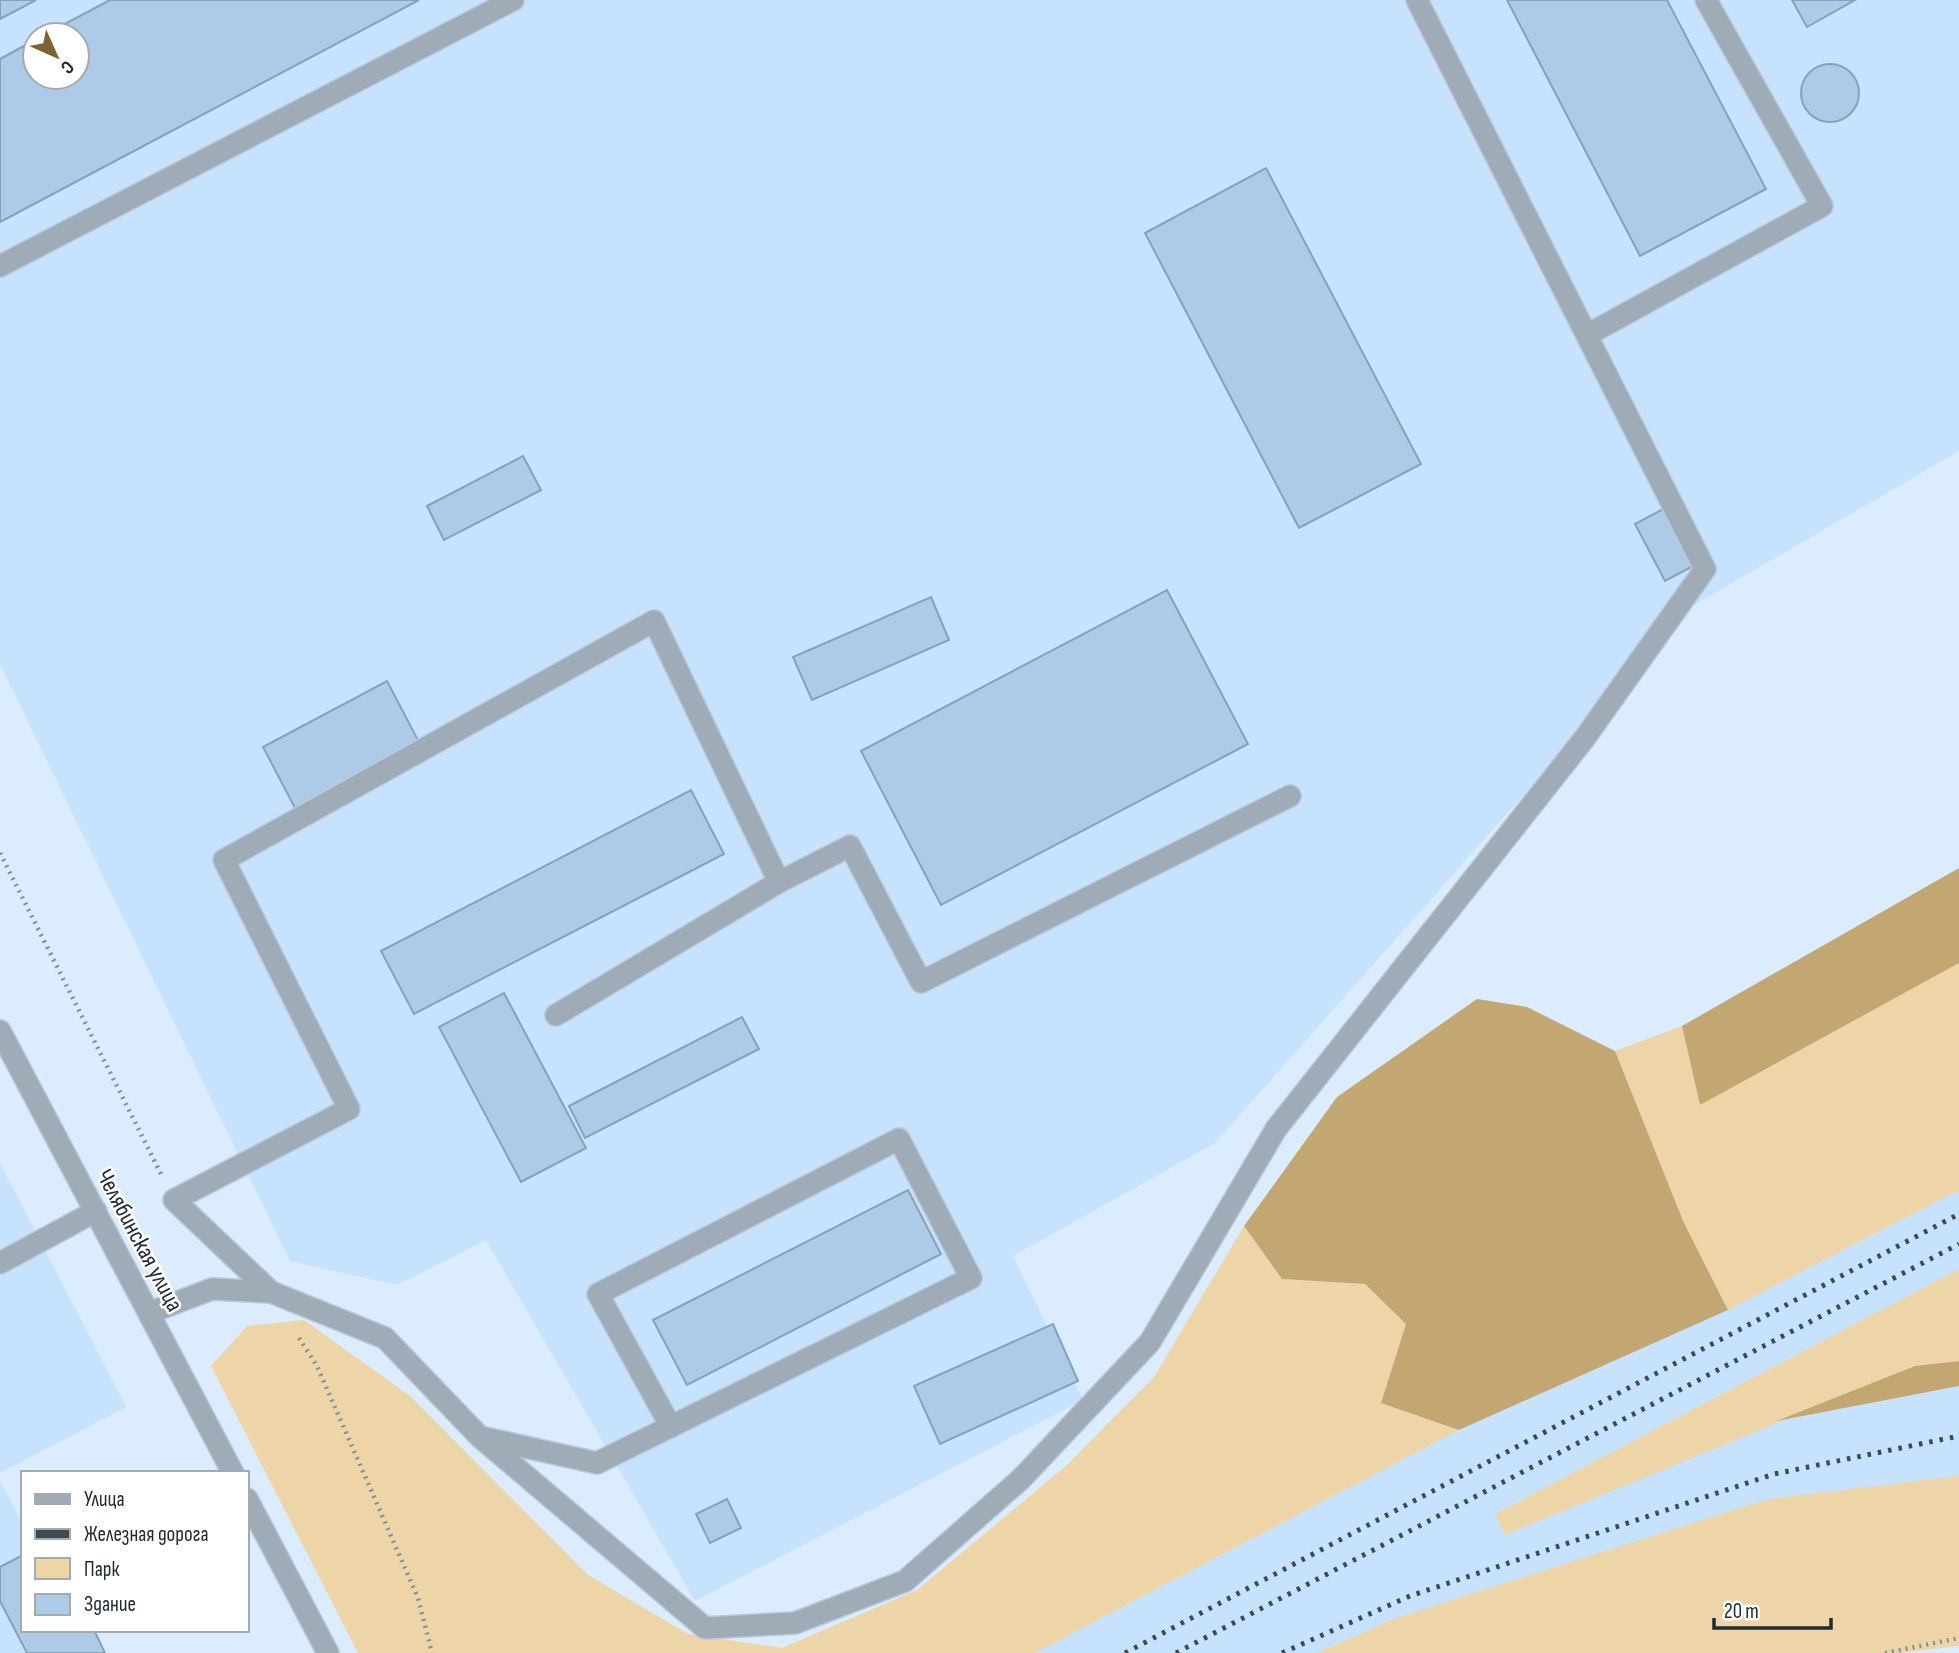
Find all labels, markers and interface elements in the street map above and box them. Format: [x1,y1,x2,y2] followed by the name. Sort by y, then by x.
[21,21,91,91] north arrow
[55,55,79,79] text: С
[90,1164,189,1316] street label: Челябинская улица
[21,1471,248,1632] legend
[84,1487,125,1512] text: Улица
[84,1522,209,1547] text: Железная дорога
[84,1557,119,1582] text: Парк
[1714,1586,1831,1630] scale bar
[84,1592,136,1617] text: Здание
[1724,1599,1759,1624] text: 20 m

